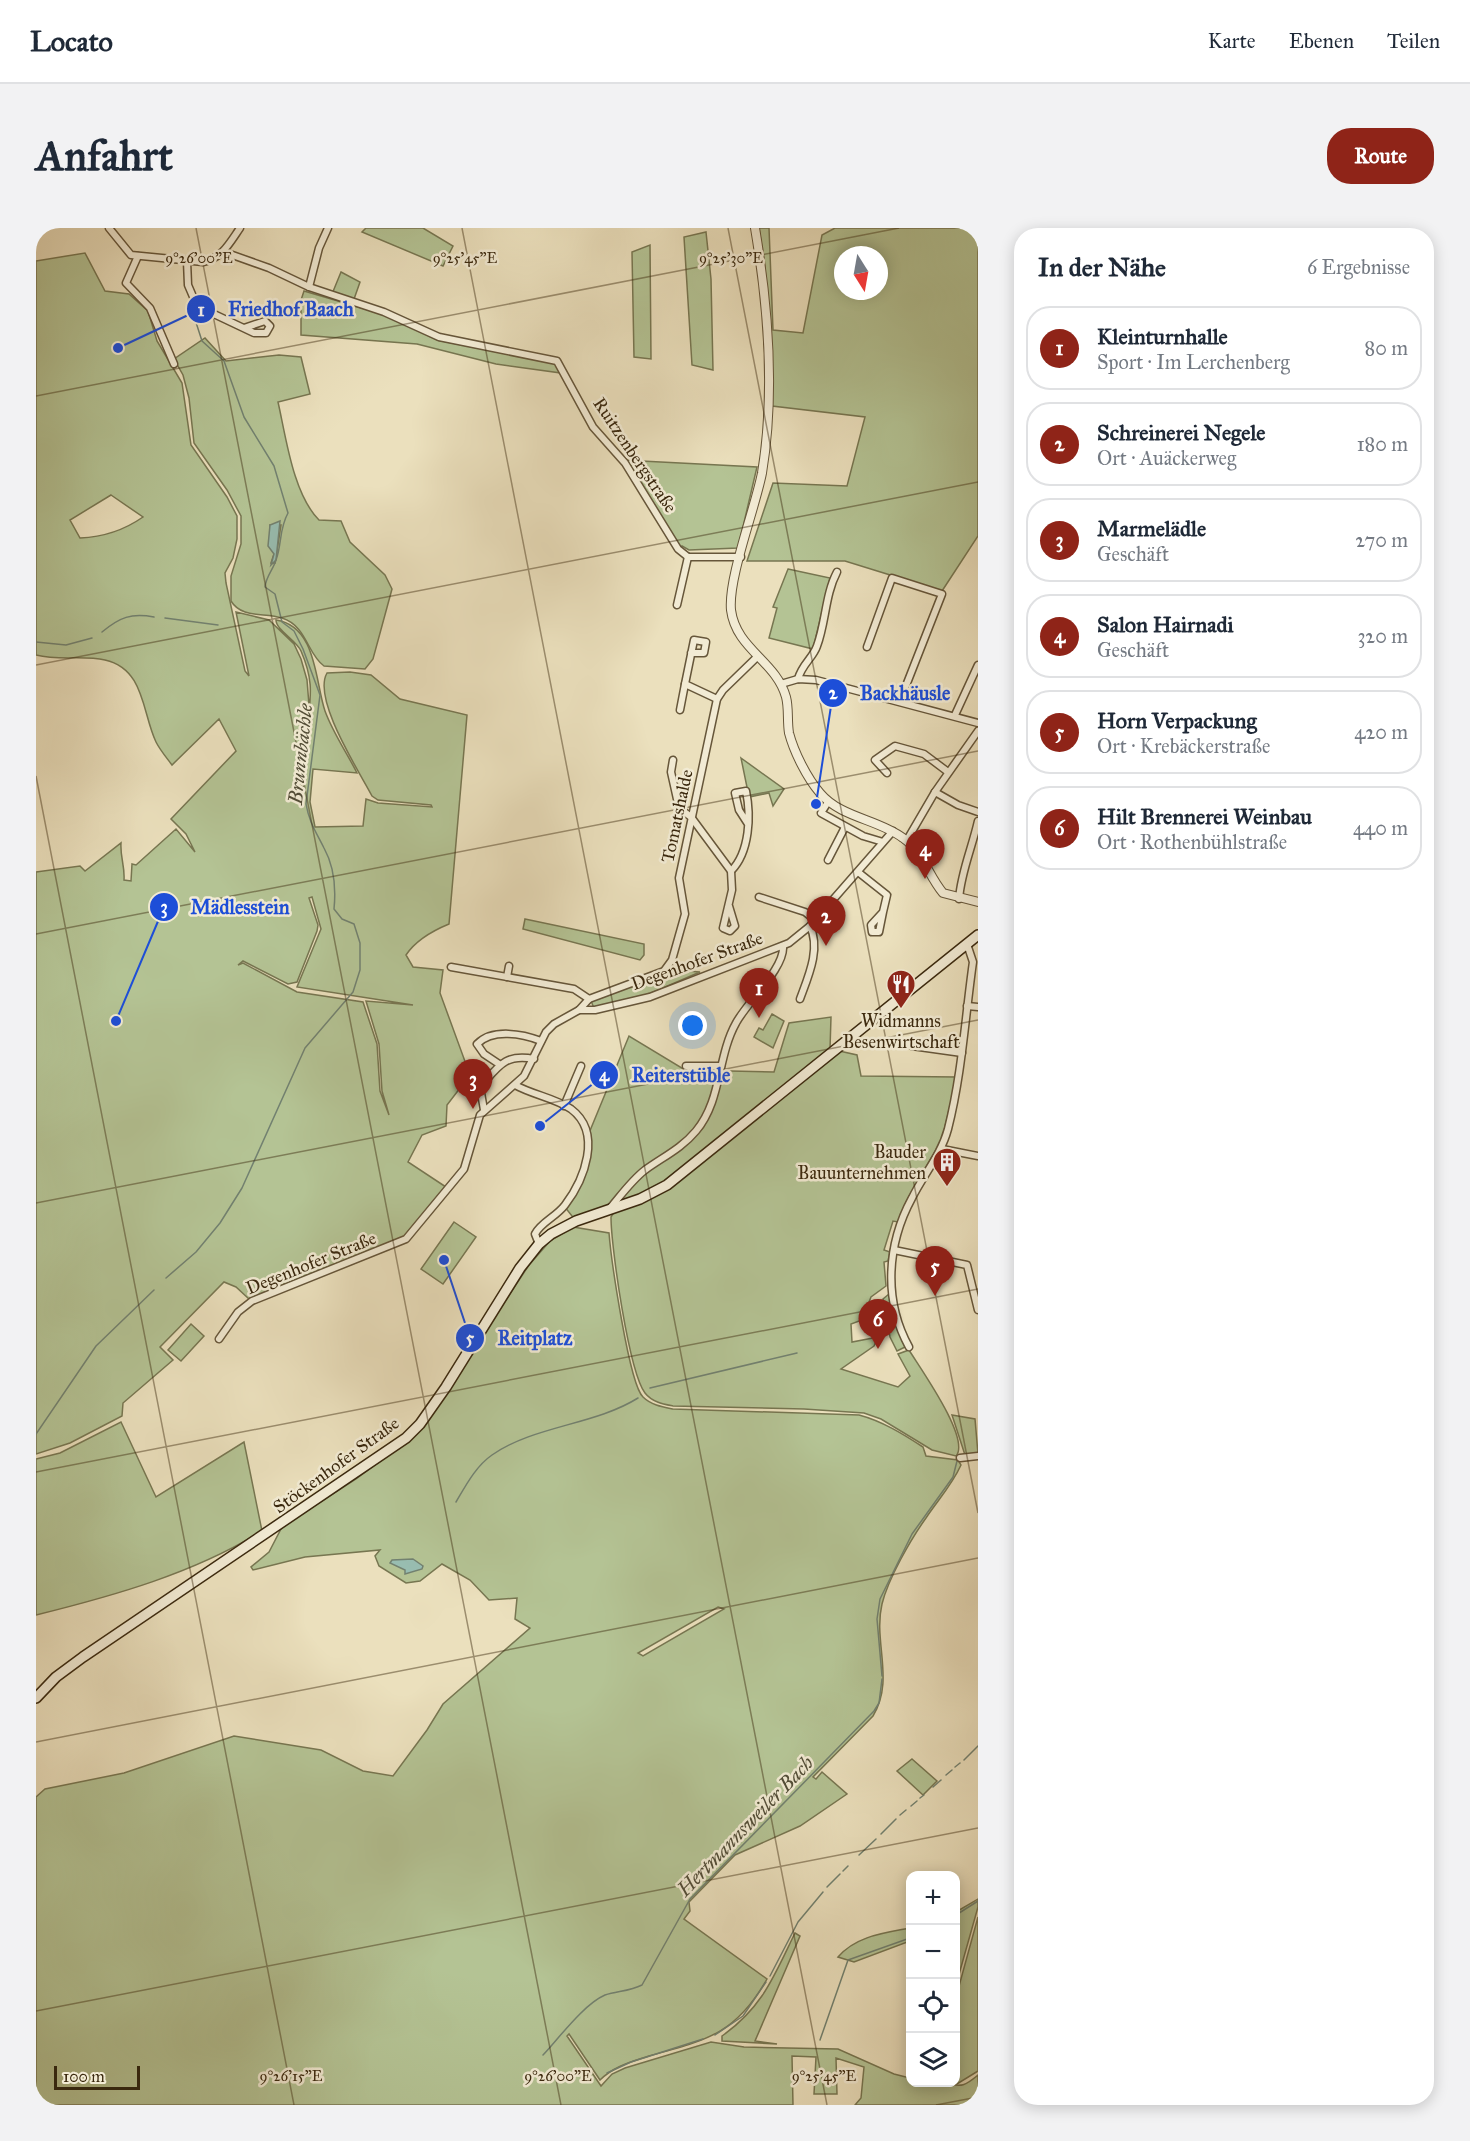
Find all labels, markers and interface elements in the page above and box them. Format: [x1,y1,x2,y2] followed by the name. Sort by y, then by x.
[30,24,113,59] text: Locato
[1208,28,1256,54] text: Karte
[1289,28,1354,54] text: Ebenen
[1387,28,1440,54] text: Teilen
[1327,128,1434,184] button: Route
[36,130,173,182] text: Anfahrt
[834,246,888,300] north arrow
[165,249,233,267] text: 9°26'00"E
[433,249,498,267] text: 9°25'45"E
[699,249,763,267] text: 9°25'30"E
[1038,251,1166,283] text: In der Nähe
[1307,255,1410,279] text: 6 Ergebnisse
[186,290,366,328] callout: Friedhof Baach
[228,297,355,321] text: Friedhof Baach
[197,299,205,321] text: 1
[1097,323,1228,350] text: Kleinturnhalle
[1056,336,1063,360] text: 1
[1365,336,1408,360] text: 80 m
[1097,350,1290,374] text: Sport · Im Lerchenberg
[587,393,682,517] street label: Ruitzenbergstraße
[1097,419,1266,446] text: Schreinerei Negele
[1055,432,1064,456] text: 2
[1357,432,1408,456] text: 180 m
[1097,446,1236,470] text: Ort · Auäckerweg
[1097,515,1206,542] text: Marmelädle
[1056,528,1064,552] text: 3
[1355,528,1408,552] text: 270 m
[1097,542,1169,566] text: Geschäft
[1097,611,1234,638] text: Salon Hairnadi
[1054,624,1065,648] text: 4
[1357,624,1408,648] text: 320 m
[1097,638,1169,662] text: Geschäft
[818,674,962,712] callout: Backhäusle
[860,681,951,705] text: Backhäusle
[829,682,839,704] text: 2
[283,702,317,806] water label: Brunnbächle
[1097,707,1257,734] text: Horn Verpackung
[1055,720,1064,744] text: 5
[1354,720,1408,744] text: 420 m
[1097,734,1270,758] text: Ort · Krebäckerstraße
[656,767,698,865] street label: Tomatshalde
[1097,803,1312,830] text: Hilt Brennerei Weinbau
[1054,816,1065,840] text: 6
[1353,816,1408,840] text: 440 m
[906,830,944,879] pin: 4
[1097,830,1287,854] text: Ort · Rothenbühlstraße
[149,888,302,926] callout: Mädlesstein
[190,895,290,919] text: Mädlesstein
[160,896,168,919] text: 3
[806,896,846,946] pin: 2
[628,927,766,996] street label: Degenhofer Straße
[740,968,778,1018] pin: 1
[885,968,917,1010] restaurant icon: Widmanns Besenwirtschaft
[842,1010,960,1053] place label: Widmanns Besenwirtschaft
[678,1011,707,1040] your location
[589,1056,742,1094] callout: Reiterstüble
[454,1060,492,1109] pin: 3
[632,1063,731,1087] text: Reiterstüble
[599,1064,610,1087] text: 4
[798,1141,926,1184] place label: Bauder Bauunternehmen
[931,1146,963,1188] building icon: Bauder Bauunternehmen
[243,1227,380,1300] street label: Degenhofer Straße
[916,1246,954,1296] pin: 5
[858,1300,898,1349] pin: 6
[455,1319,584,1357] callout: Reitplatz
[498,1326,573,1351] text: Reitplatz
[466,1327,475,1349] text: 5
[269,1412,403,1518] street label: Stöckenhofer Straße
[671,1751,818,1902] water label: Hertmannsweiler Bach
[906,1871,960,2087] map controls
[906,1871,960,1925] button: +
[906,1925,960,1979] button: −
[906,1979,960,2033] button: locate
[906,2033,960,2087] button: layers
[54,2063,140,2090] scale bar
[63,2067,105,2086] text: 100 m
[260,2067,323,2085] text: 9°26'15"E
[524,2067,592,2085] text: 9°26'00"E
[792,2067,857,2085] text: 9°25'45"E

